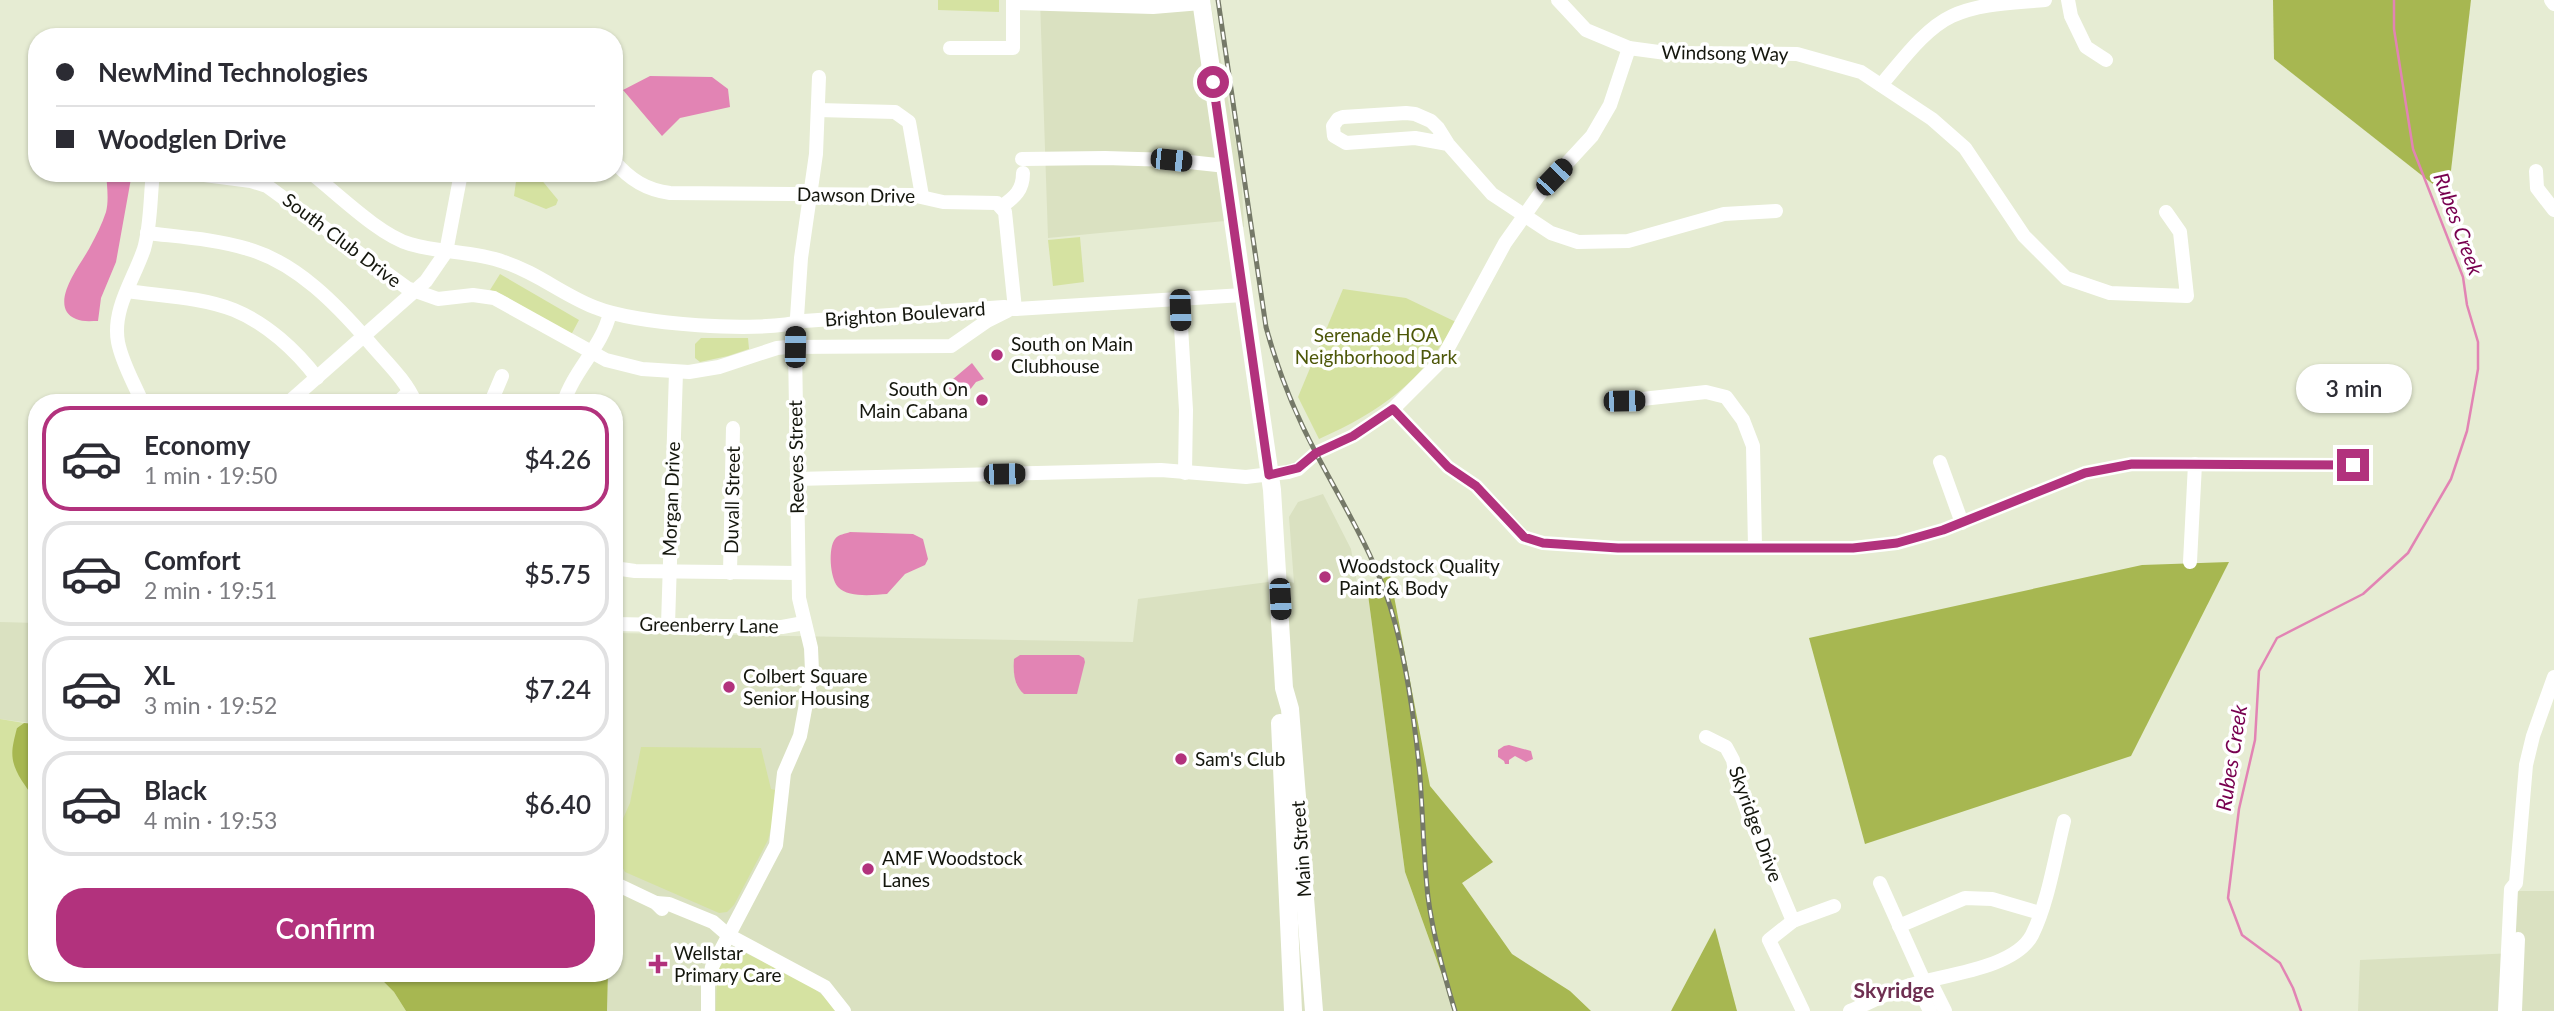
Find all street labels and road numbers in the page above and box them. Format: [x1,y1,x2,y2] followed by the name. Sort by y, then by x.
[1661,40,1789,65] street label: Windsong Way
[797,182,915,207] street label: Dawson Drive
[278,188,406,292] street label: South Club Drive
[824,296,986,331] street label: Brighton Boulevard
[783,400,808,514] street label: Reeves Street
[657,441,684,557] street label: Morgan Drive
[719,446,744,554] street label: Duvall Street
[639,612,779,637] street label: Greenberry Lane
[1725,763,1788,885] street label: Skyridge Drive
[1286,800,1315,898] street label: Main Street

